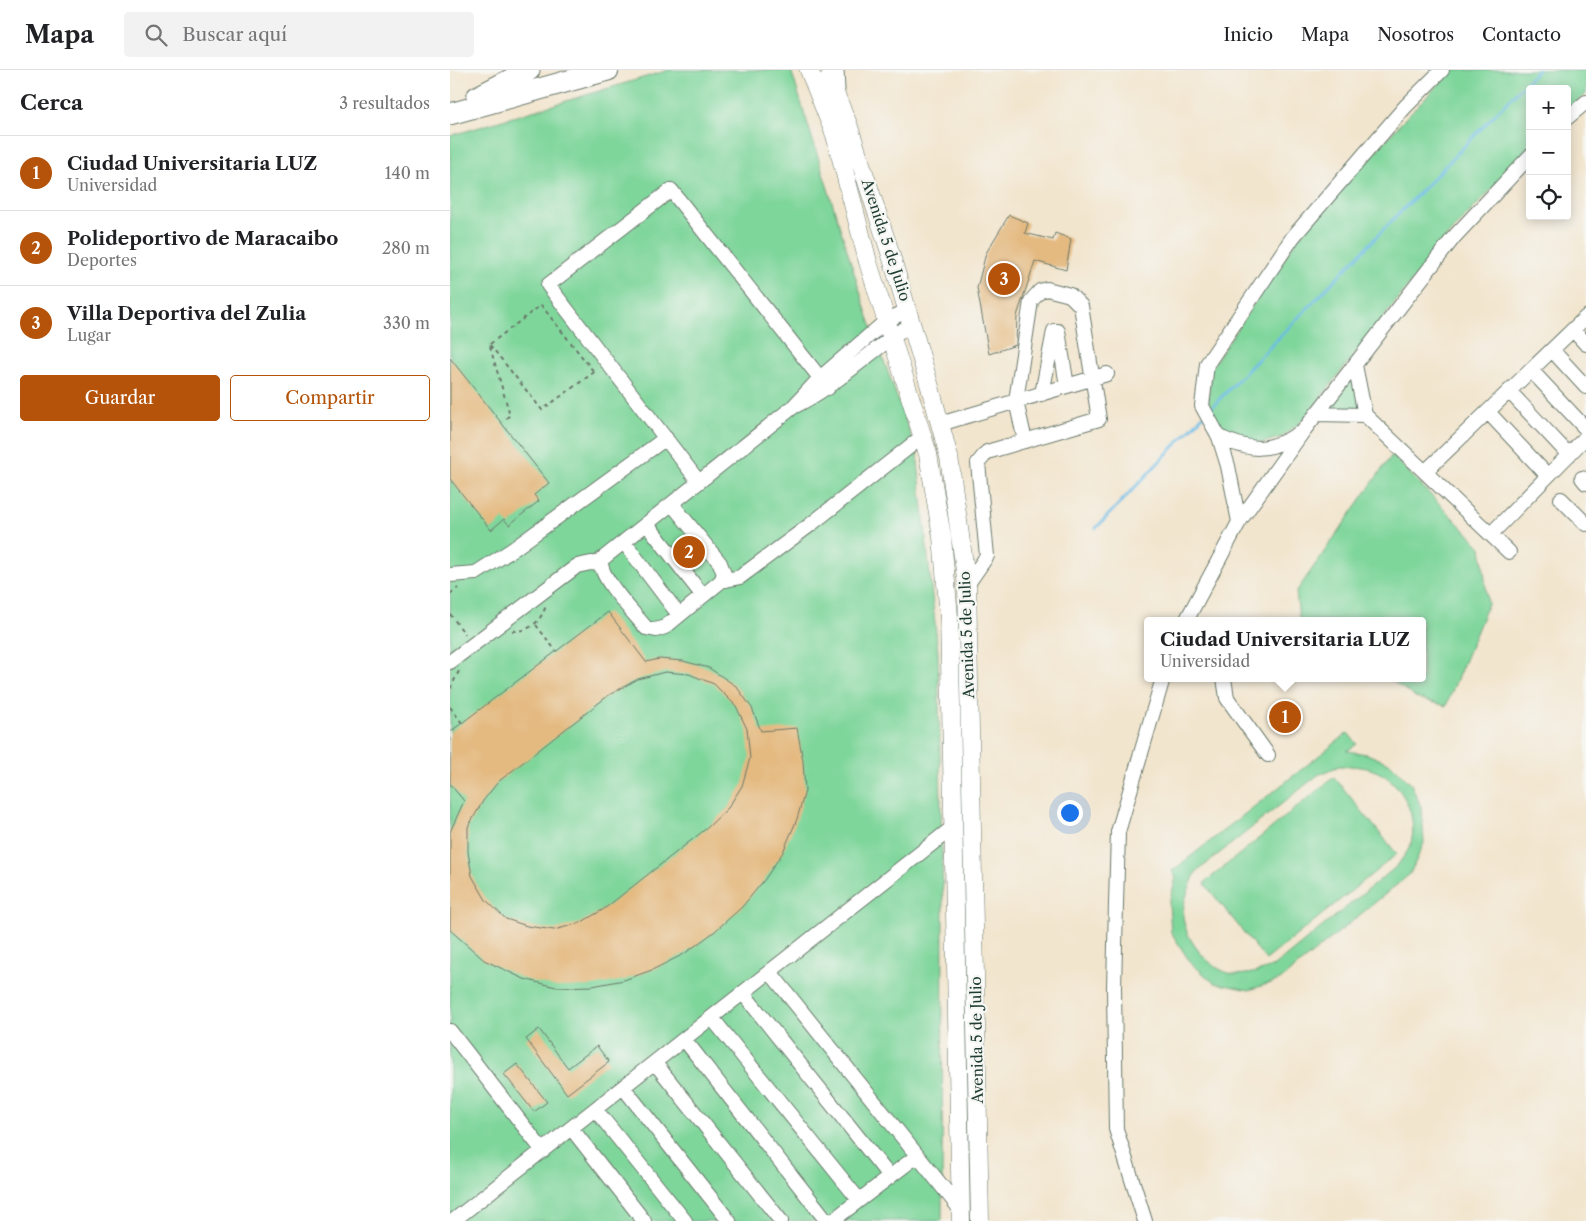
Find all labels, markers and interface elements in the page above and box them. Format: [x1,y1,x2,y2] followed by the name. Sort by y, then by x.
[124,12,474,57] search box
[25,20,94,49] text: Mapa
[142,21,170,49] icon: search
[182,23,287,46] text: Buscar aquí
[1224,24,1273,46] text: Inicio
[1301,24,1349,46] text: Mapa
[1377,24,1454,46] text: Nosotros
[1482,24,1561,46] text: Contacto
[1526,85,1571,220] map controls
[1526,85,1571,130] button: +
[20,90,83,115] text: Cerca
[339,93,430,113] text: 3 resultados
[1526,130,1571,175] button: −
[67,152,317,175] text: Ciudad Universitaria LUZ
[32,163,40,183] text: 1
[385,163,430,183] text: 140 m
[67,175,157,195] text: Universidad
[857,175,915,303] street label: Avenida 5 de Julio
[1526,175,1571,220] button: locate
[67,227,338,250] text: Polideportivo de Maracaibo
[31,238,41,258] text: 2
[382,238,430,258] text: 280 m
[67,250,137,270] text: Deportes
[988,260,1020,298] pin: 3
[67,302,306,325] text: Villa Deportiva del Zulia
[31,313,41,333] text: 3
[383,313,430,333] text: 330 m
[67,325,111,345] text: Lugar
[20,375,220,421] button: Guardar
[230,375,430,421] button: Compartir
[673,533,705,571] pin: 2
[955,571,978,700] street label: Avenida 5 de Julio
[1144,617,1426,682] popup
[1160,628,1410,651] text: Ciudad Universitaria LUZ
[1160,651,1250,671] text: Universidad
[1269,698,1301,736] pin: 1
[1057,800,1083,826] your location
[966,976,987,1105] street label: Avenida 5 de Julio

